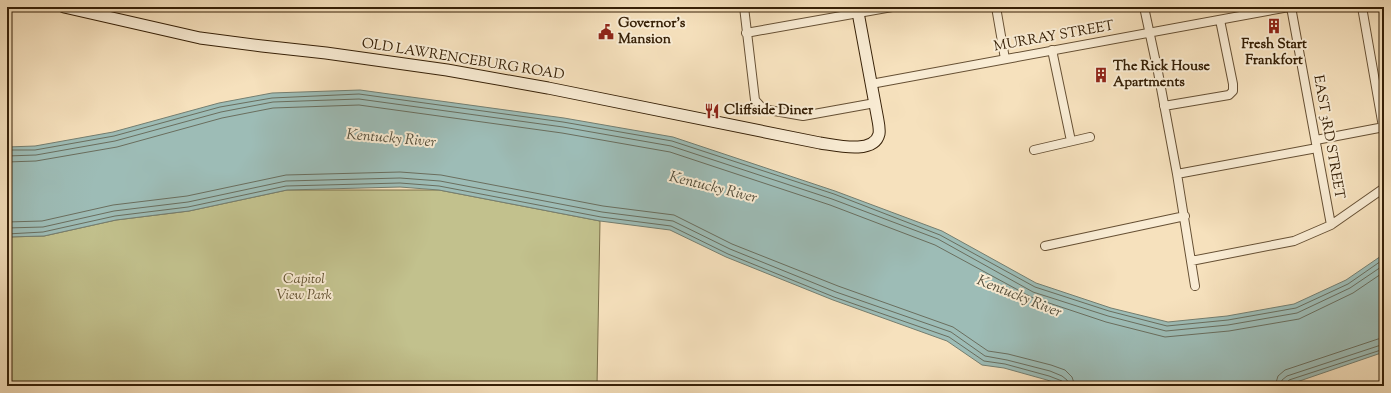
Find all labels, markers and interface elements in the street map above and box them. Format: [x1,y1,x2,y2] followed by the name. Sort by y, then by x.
[618,14,686,50] place label: Governor's Mansion
[992,17,1116,57] street label: MURRAY STREET
[1265,17,1283,35] building icon: Fresh Start Frankfort
[597,23,615,41] public building icon: Governor's Mansion
[360,34,566,86] street label: OLD LAWRENCEBURG ROAD
[1241,35,1307,71] place label: Fresh Start Frankfort
[1113,57,1211,93] place label: The Rick House Apartments
[1092,66,1110,84] building icon: The Rick House Apartments
[1307,73,1349,201] street label: EAST 3RD STREET
[724,101,814,121] place label: Cliffside Diner
[703,102,721,120] restaurant icon: Cliffside Diner
[345,125,437,153] water label: Kentucky River
[667,167,760,209] water label: Kentucky River
[276,270,333,306] park label: Capitol View Park
[973,270,1065,324] water label: Kentucky River

